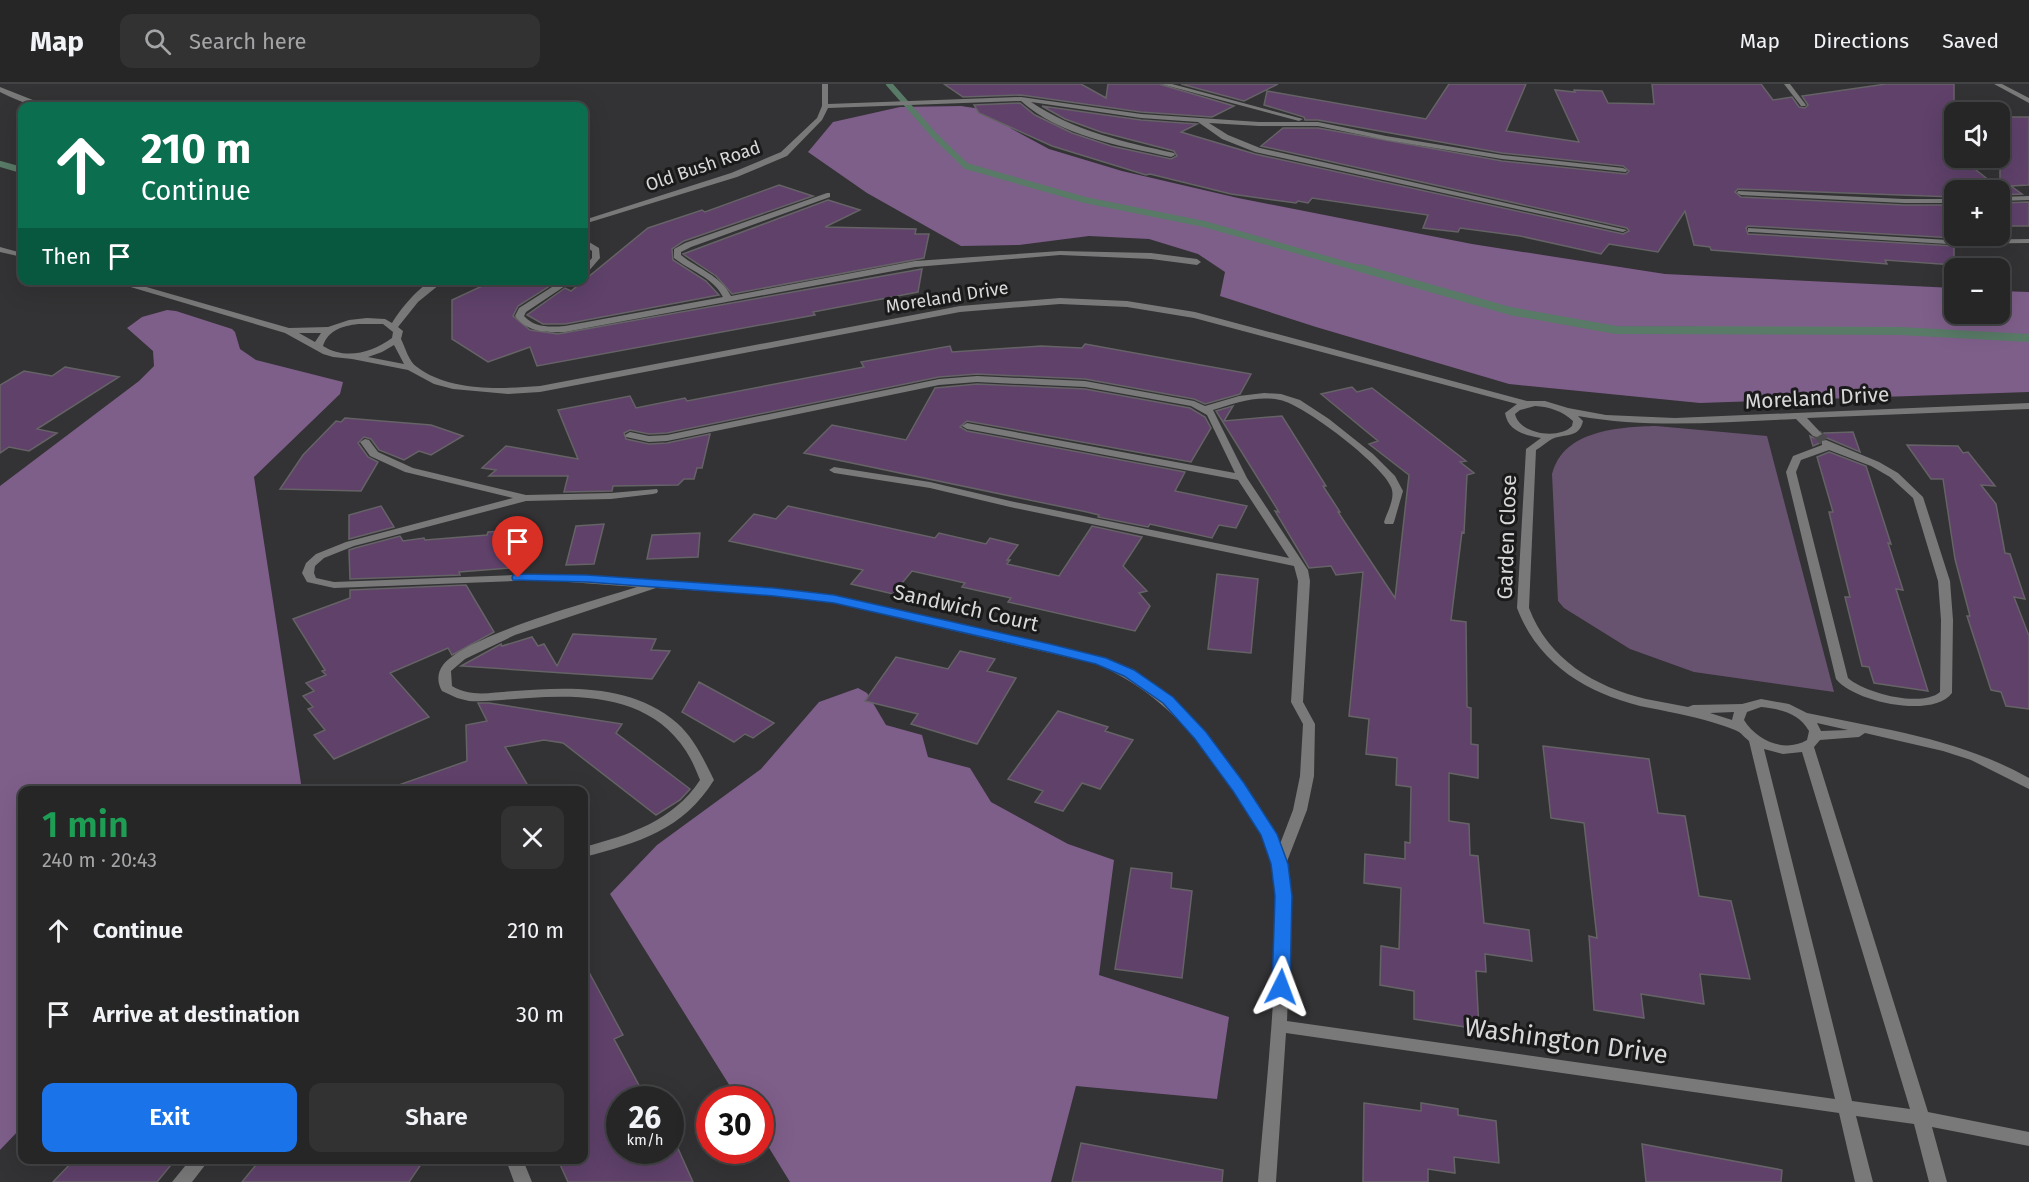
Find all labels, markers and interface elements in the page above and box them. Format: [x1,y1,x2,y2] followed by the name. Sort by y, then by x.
[120,14,540,68] search box
[30,25,84,58] text: Map
[141,25,174,58] icon: search
[189,28,307,55] text: Search here
[1740,28,1780,54] text: Map
[1813,28,1909,54] text: Directions
[1942,28,1999,54] text: Saved
[1944,102,2010,324] map controls
[1944,102,2010,168] button: sound
[141,124,251,174] text: 210 m
[42,126,120,204] icon: ahead
[643,136,763,196] street label: Old Bush Road
[141,175,251,207] text: Continue
[1944,180,2010,246] button: +
[103,240,136,273] icon: arrive
[42,243,91,270] text: Then
[1944,258,2010,324] button: −
[884,276,1010,318] street label: Moreland Drive
[1744,381,1890,415] street label: Moreland Drive
[1492,474,1522,600] street label: Garden Close
[492,516,543,578] pin
[501,525,534,558] icon: arrive
[891,579,1041,637] street label: Sandwich Court
[42,803,129,847] text: 1 min
[501,806,564,869] button: close
[42,848,157,872] text: 240 m · 20:43
[42,914,75,947] icon: ahead
[93,917,183,944] text: Continue
[507,917,564,944] text: 210 m
[1249,955,1313,1019] position arrow
[42,998,75,1031] icon: arrive
[93,1001,300,1028] text: Arrive at destination
[516,1001,564,1028] text: 30 m
[1462,1011,1670,1071] street label: Washington Drive
[42,1083,297,1152] button: Exit
[309,1083,564,1152] button: Share
[696,1086,774,1164] speed limit sign: 30
[629,1100,661,1136] text: 26
[626,1131,664,1149] text: km/h

